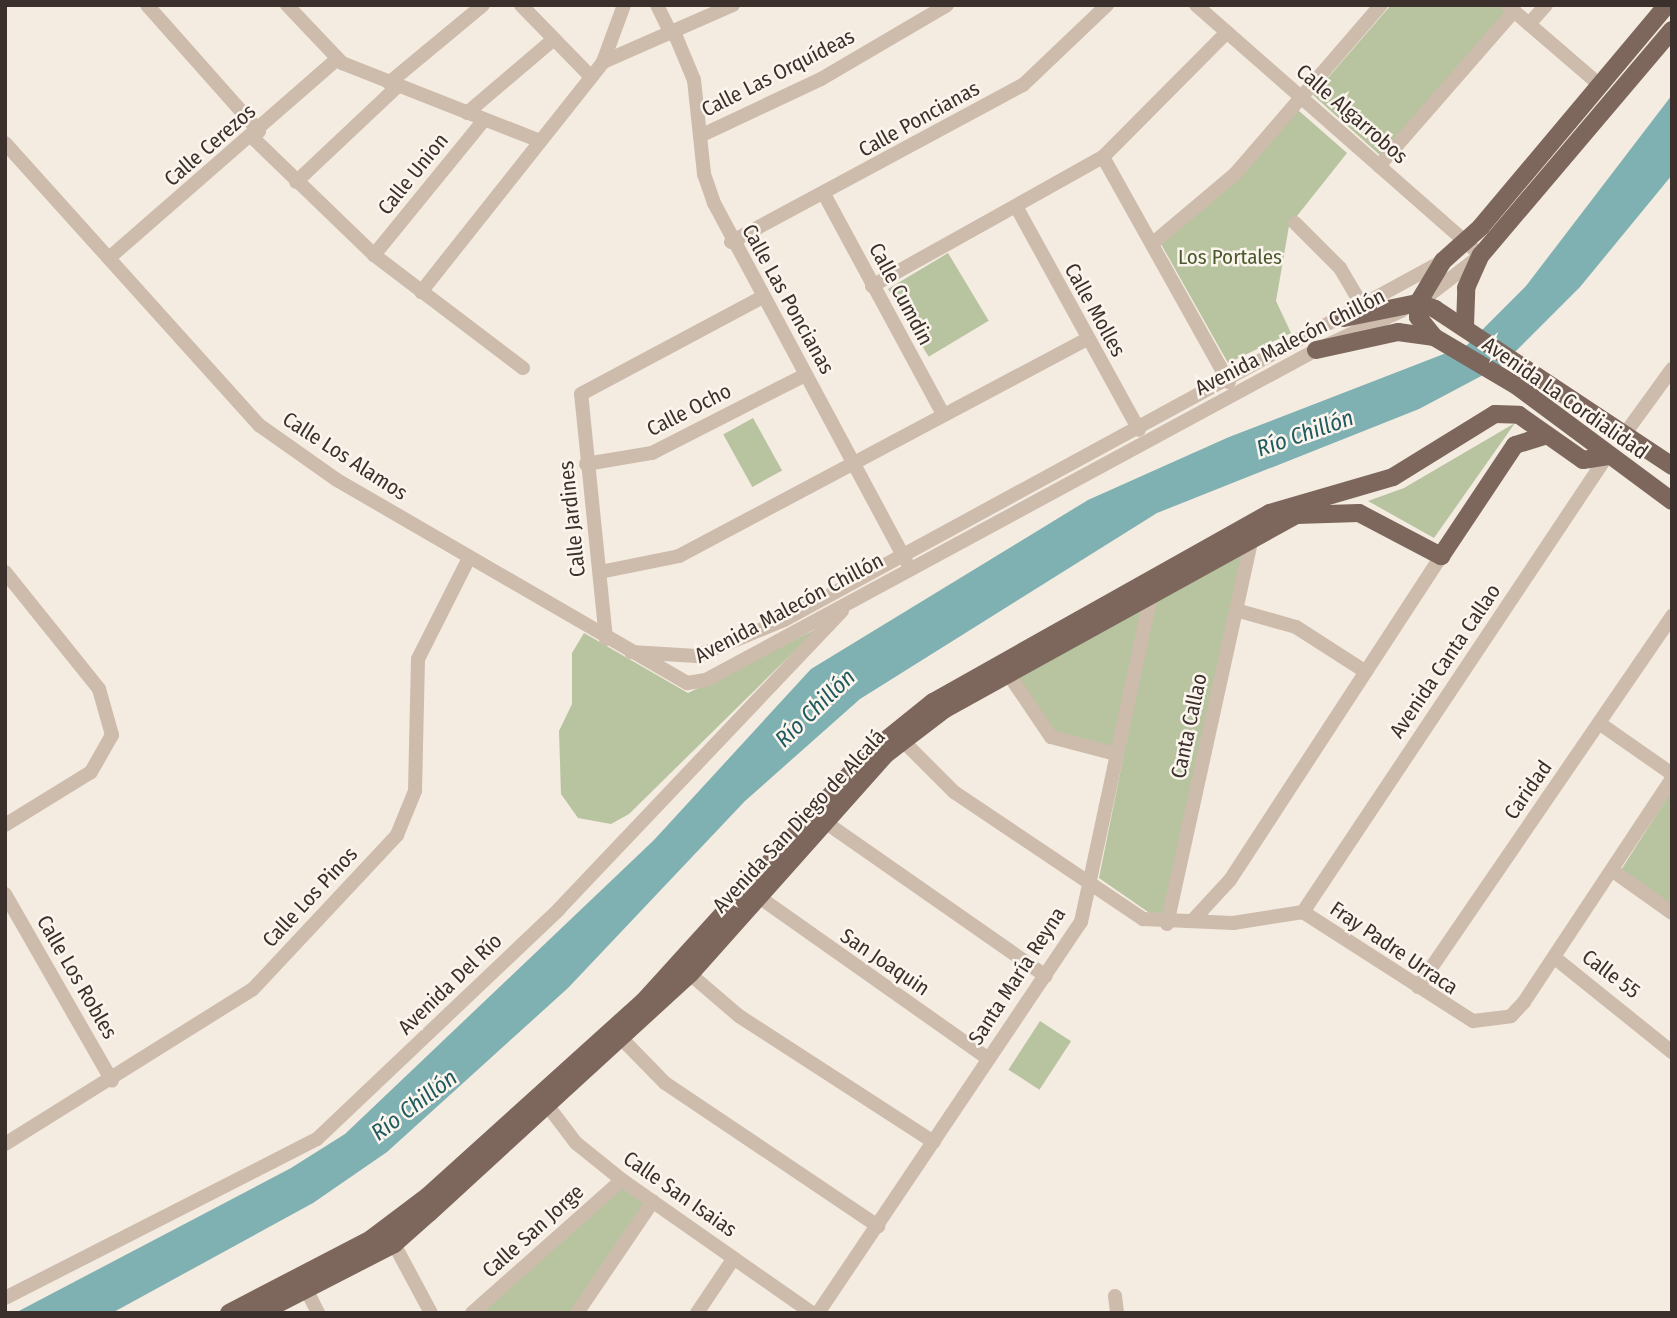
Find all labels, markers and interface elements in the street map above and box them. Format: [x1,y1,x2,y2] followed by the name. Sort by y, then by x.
[697,24,859,122] street label: Calle Las Orquídeas
[1291,59,1413,169] street label: Calle Algarrobos
[854,75,984,163] street label: Calle Poncianas
[159,99,261,191] street label: Calle Cerezos
[372,128,454,220] street label: Calle Union
[736,220,840,378] street label: Calle Las Poncianas
[864,239,938,349] street label: Calle Cumdin
[1178,244,1282,270] park label: Los Portales
[1059,259,1131,361] street label: Calle Molles
[1191,283,1389,401] street label: Avenida Malecón Chillón
[1477,331,1653,465] street label: Avenida La Cordialidad
[643,378,735,442] street label: Calle Ocho
[1253,404,1357,462] water label: Río Chillón
[278,406,412,506] street label: Calle Los Alamos
[553,460,591,578] street label: Calle Jardines
[690,548,888,668] street label: Avenida Malecón Chillón
[1384,579,1506,743] street label: Avenida Canta Callao
[769,663,861,753] water label: Río Chillón
[1166,671,1212,781] street label: Canta Callao
[708,724,890,918] street label: Avenida San Diego de Alcalá
[1499,756,1557,824] street label: Caridad
[257,842,363,952] street label: Calle Los Pinos
[1325,896,1463,1000] street label: Fray Padre Urraca
[963,902,1071,1050] street label: Santa María Reyna
[31,911,123,1043] street label: Calle Los Robles
[836,923,934,1001] street label: San Joaquin
[393,928,507,1040] street label: Avenida Del Río
[1577,944,1645,1004] street label: Calle 55
[365,1064,463,1146] water label: Río Chillón
[618,1146,742,1242] street label: Calle San Isaias
[477,1179,589,1283] street label: Calle San Jorge

